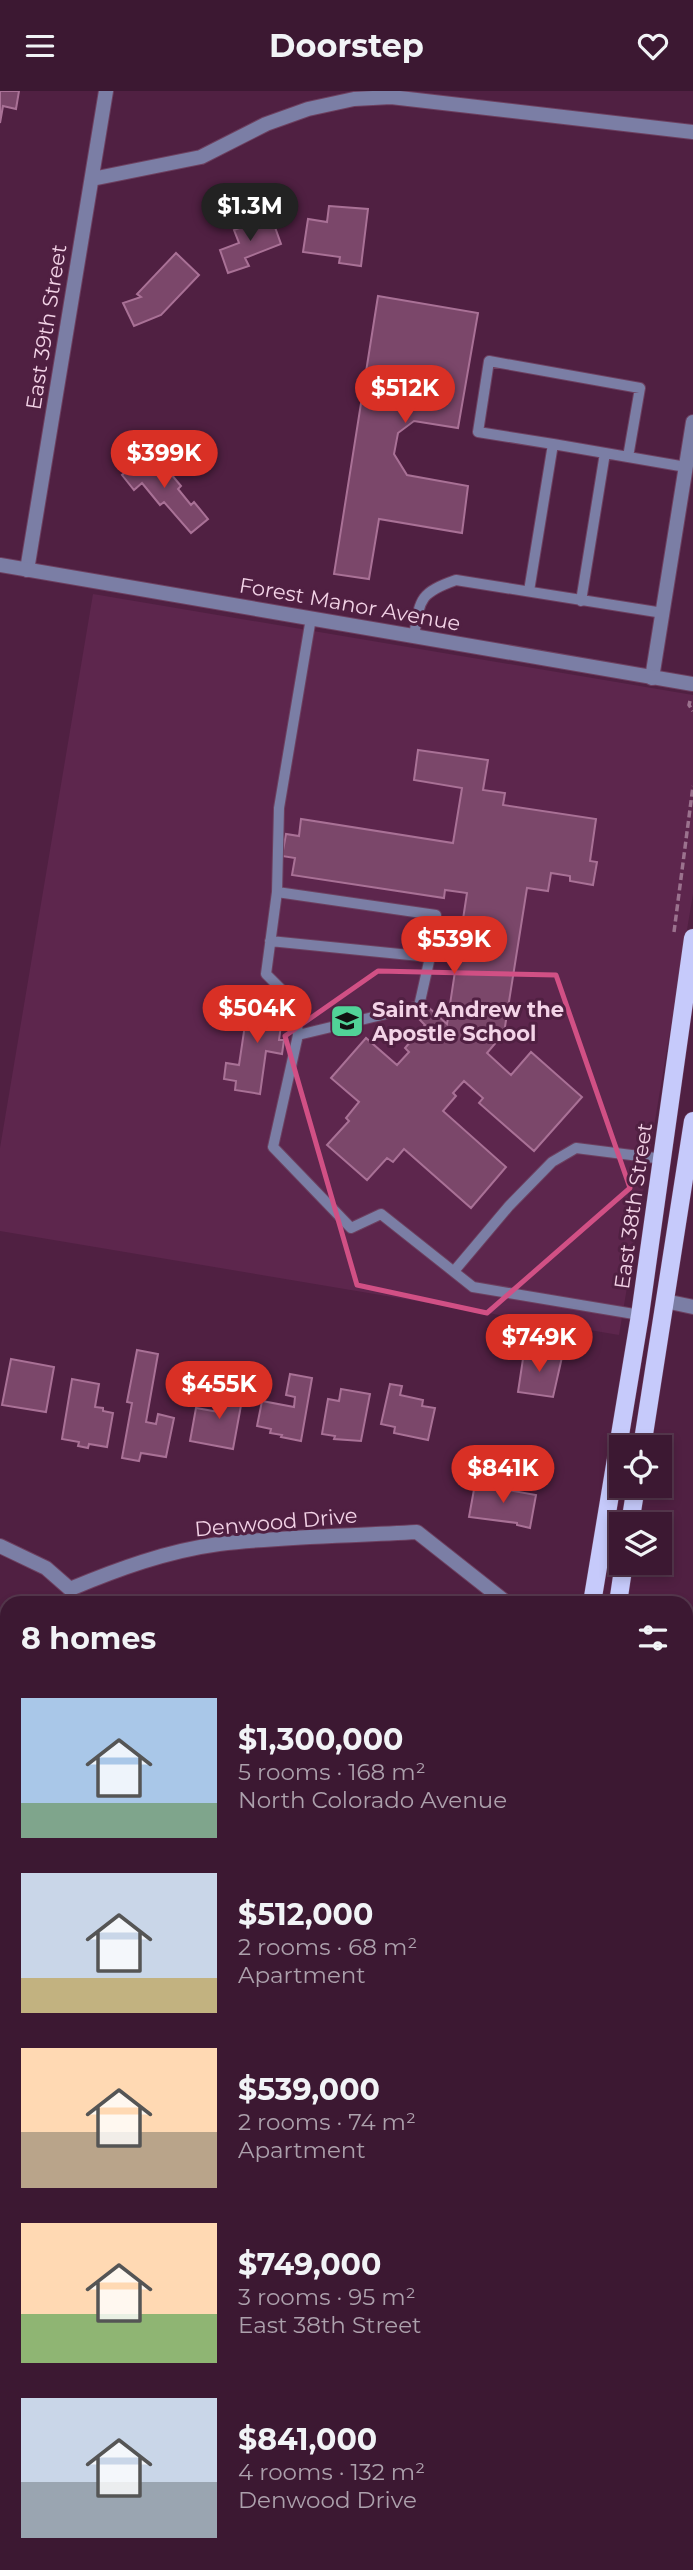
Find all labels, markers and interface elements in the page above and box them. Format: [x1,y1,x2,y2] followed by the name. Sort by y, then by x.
[269,26,424,65] text: Doorstep
[21,27,59,65] icon: menu
[634,27,672,65] icon: heart
[201,183,299,243] pin: $1.3M
[217,192,283,220] text: $1.3M
[21,243,71,411] street label: East 39th Street
[356,365,454,425] pin: $512K
[371,374,439,402] text: $512K
[115,431,213,490] pin: $399K
[127,439,201,467] text: $399K
[237,572,463,636] street label: Forest Manor Avenue
[405,917,503,976] pin: $539K
[417,925,491,953] text: $539K
[208,985,306,1045] pin: $504K
[219,994,295,1022] text: $504K
[371,997,564,1046] place label: Saint Andrew the Apostle School
[328,1002,366,1040] school or university icon: Saint Andrew the Apostle School
[609,1121,657,1291] street label: East 38th Street
[490,1315,588,1374] pin: $749K
[502,1323,576,1351] text: $749K
[170,1361,268,1421] pin: $455K
[181,1370,257,1398] text: $455K
[609,1435,672,1575] map controls
[609,1435,672,1498] button: locate
[454,1445,552,1505] pin: $841K
[467,1454,539,1482] text: $841K
[194,1502,358,1542] street label: Denwood Drive
[609,1512,672,1575] button: layers
[634,1619,672,1657] icon: filters
[21,1620,156,1657] text: 8 homes
[238,1721,403,1758] text: $1,300,000
[77,1726,161,1810] icon: home
[238,1758,426,1786] text: 5 rooms · 168 m²
[238,1786,507,1814] text: North Colorado Avenue
[238,1896,373,1933] text: $512,000
[77,1901,161,1985] icon: home
[238,1933,417,1961] text: 2 rooms · 68 m²
[238,1961,366,1989] text: Apartment
[238,2071,380,2108] text: $539,000
[77,2076,161,2160] icon: home
[238,2108,416,2136] text: 2 rooms · 74 m²
[238,2136,366,2164] text: Apartment
[238,2246,381,2283] text: $749,000
[77,2251,161,2335] icon: home
[238,2283,416,2311] text: 3 rooms · 95 m²
[238,2311,421,2339] text: East 38th Street
[238,2421,377,2458] text: $841,000
[77,2426,161,2510] icon: home
[238,2458,425,2486] text: 4 rooms · 132 m²
[238,2486,417,2514] text: Denwood Drive

